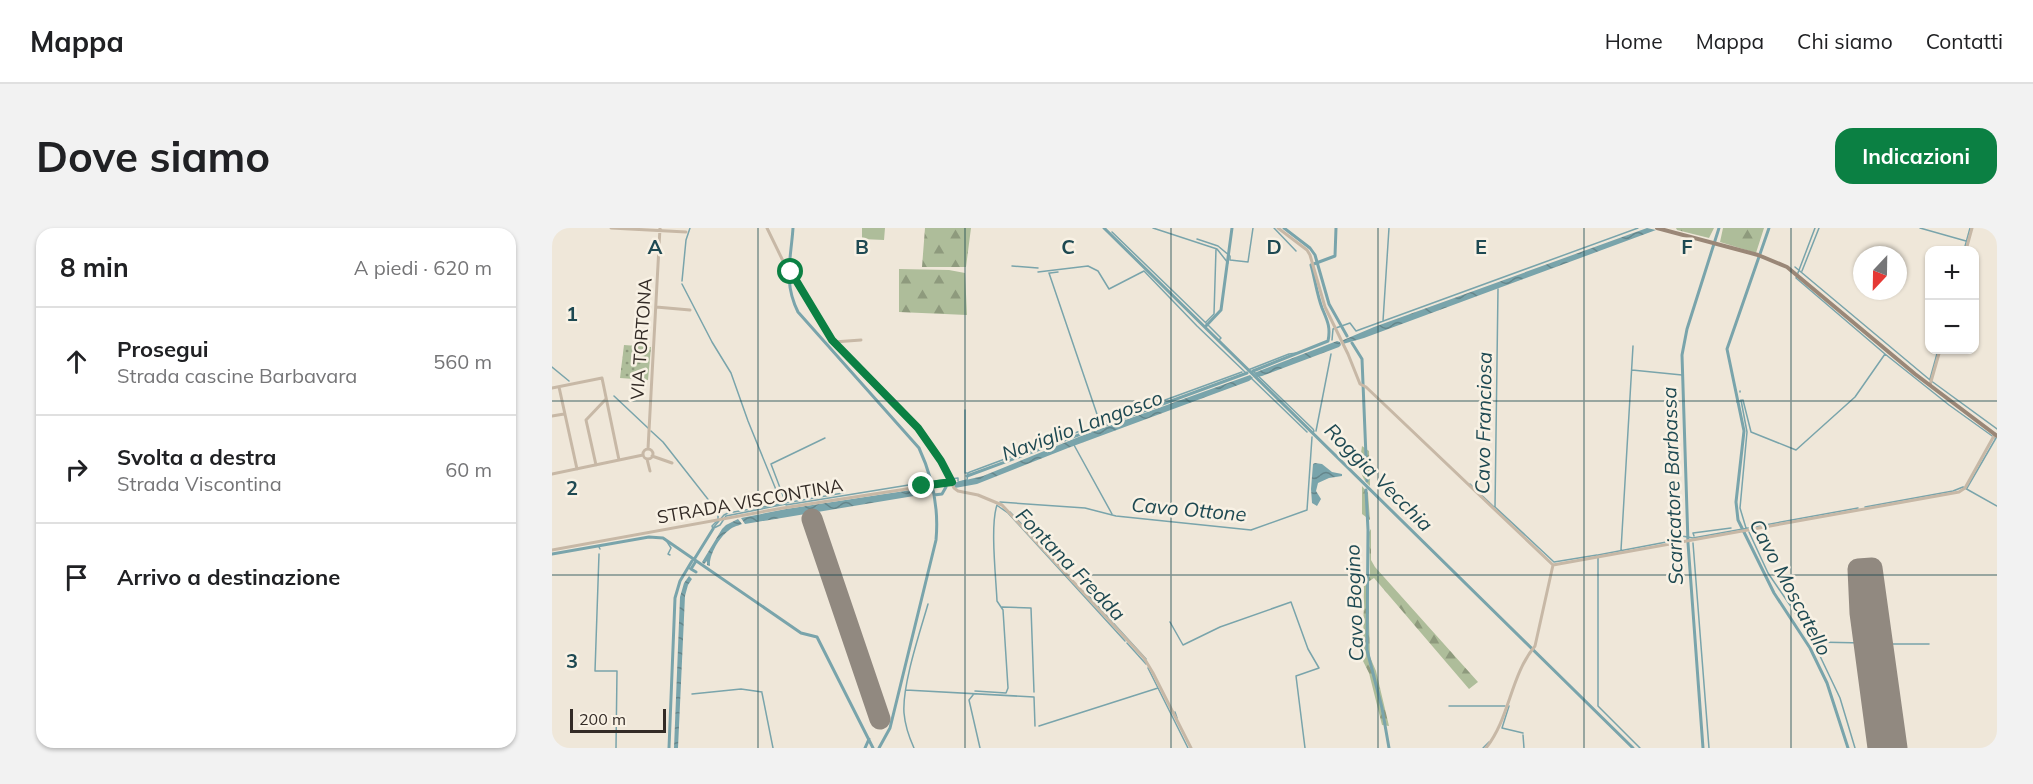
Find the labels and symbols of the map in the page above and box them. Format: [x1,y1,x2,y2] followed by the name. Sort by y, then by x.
[648,234,663,259] text: A
[855,234,869,259] text: B
[1061,234,1075,259] text: C
[1266,234,1282,259] text: D
[1475,234,1487,259] text: E
[1681,234,1693,259] text: F
[1853,246,1907,300] north arrow
[777,258,803,284] route start
[625,277,657,401] street label: VIA TORTONA
[566,301,578,326] text: 1
[1469,352,1497,494] water label: Cavo Franciosa
[998,384,1166,466] water label: Naviglio Langosco
[1656,386,1688,586] water label: Scaricatore Barbassa
[1320,418,1438,536] water label: Roggia Vecchia
[908,472,934,498] route end
[655,473,845,529] street label: STRADA VISCONTINA
[566,475,578,500] text: 2
[1130,492,1248,526] water label: Cavo Ottone
[1011,502,1131,626] water label: Fontana Fredda
[1744,514,1838,660] water label: Cavo Moscatello
[1339,544,1369,662] water label: Cavo Bogino
[566,648,578,673] text: 3
[570,706,666,733] scale bar

